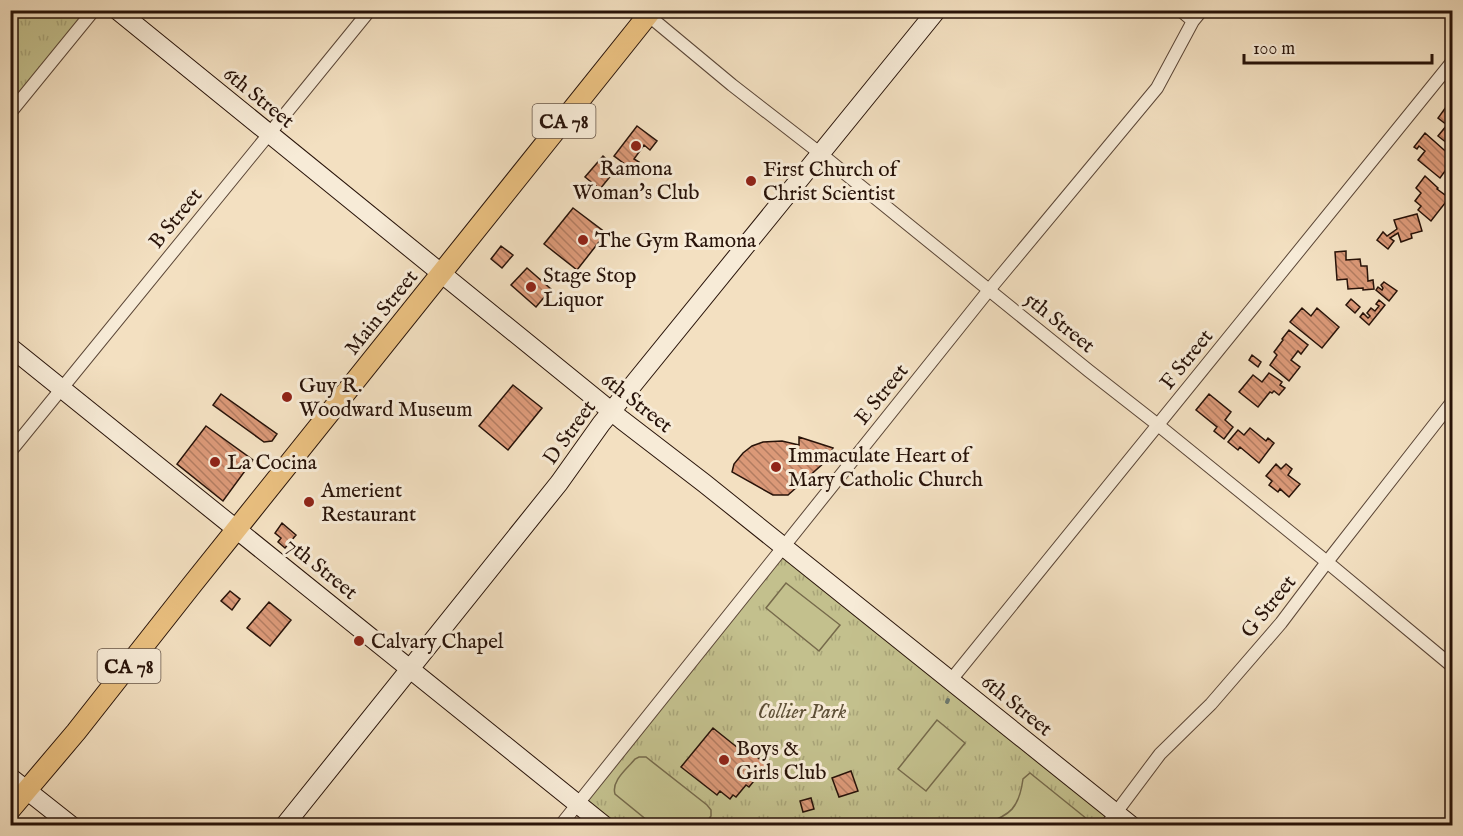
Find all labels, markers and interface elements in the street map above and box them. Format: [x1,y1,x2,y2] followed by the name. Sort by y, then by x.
[1244,27,1432,65] scale bar
[1253,38,1295,61] text: 100 m
[217,61,299,135] street label: 6th Street
[532,104,596,138] road number: CA 78
[629,139,643,153] marker: Ramona Woman's Club
[572,156,700,207] place label: Ramona Woman's Club
[763,157,901,208] place label: First Church of Christ Scientist
[744,174,758,188] marker: First Church of Christ Scientist
[143,183,209,255] street label: B Street
[595,228,757,255] place label: The Gym Ramona
[576,233,590,247] marker: The Gym Ramona
[543,263,636,314] place label: Stage Stop Liquor
[339,265,425,361] street label: Main Street
[524,280,538,294] marker: Stage Stop Liquor
[1018,287,1100,360] street label: 5th Street
[1155,324,1220,396] street label: F Street
[849,359,915,431] street label: E Street
[595,367,677,440] street label: 6th Street
[299,373,472,424] place label: Guy R. Woodward Museum
[280,390,294,404] marker: Guy R. Woodward Museum
[538,395,603,471] street label: D Street
[788,443,983,494] place label: Immaculate Heart of Mary Catholic Church
[227,450,318,477] place label: La Cocina
[208,455,222,469] marker: La Cocina
[769,460,783,474] marker: Immaculate Heart of Mary Catholic Church
[320,478,416,529] place label: Amerient Restaurant
[302,495,316,509] marker: Amerient Restaurant
[280,532,363,606] street label: 7th Street
[1236,570,1303,644] street label: G Street
[371,629,504,656] place label: Calvary Chapel
[352,634,366,648] marker: Calvary Chapel
[98,649,160,683] road number: CA 78
[975,669,1057,743] street label: 6th Street
[758,699,847,726] park label: Collier Park
[736,736,827,787] place label: Boys & Girls Club
[717,753,731,767] marker: Boys & Girls Club

